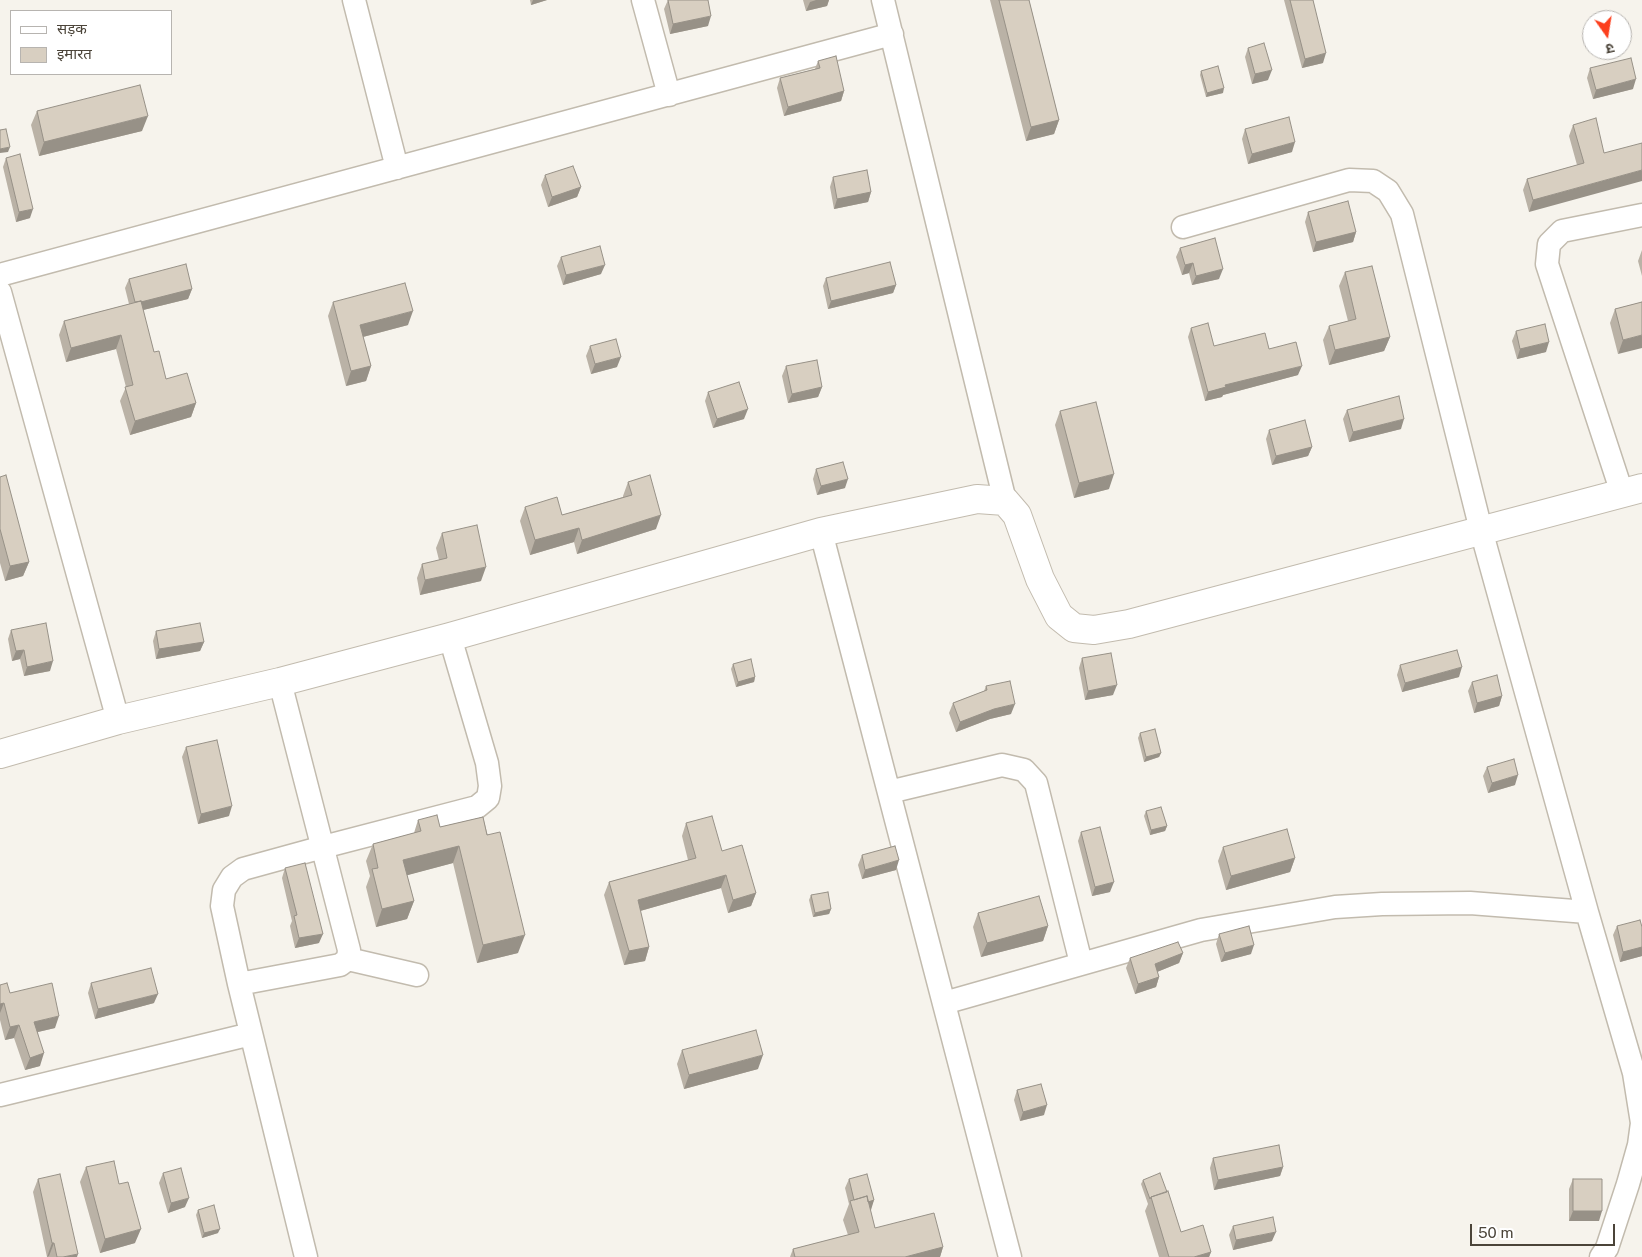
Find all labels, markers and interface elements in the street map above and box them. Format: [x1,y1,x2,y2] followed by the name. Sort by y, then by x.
[10,10,172,75] legend
[1582,10,1632,60] north arrow
[57,20,87,37] text: सड़क
[1604,40,1616,57] text: उ
[57,45,92,62] text: इमारत
[1472,1214,1617,1246] scale bar
[1478,1224,1513,1241] text: 50 m

